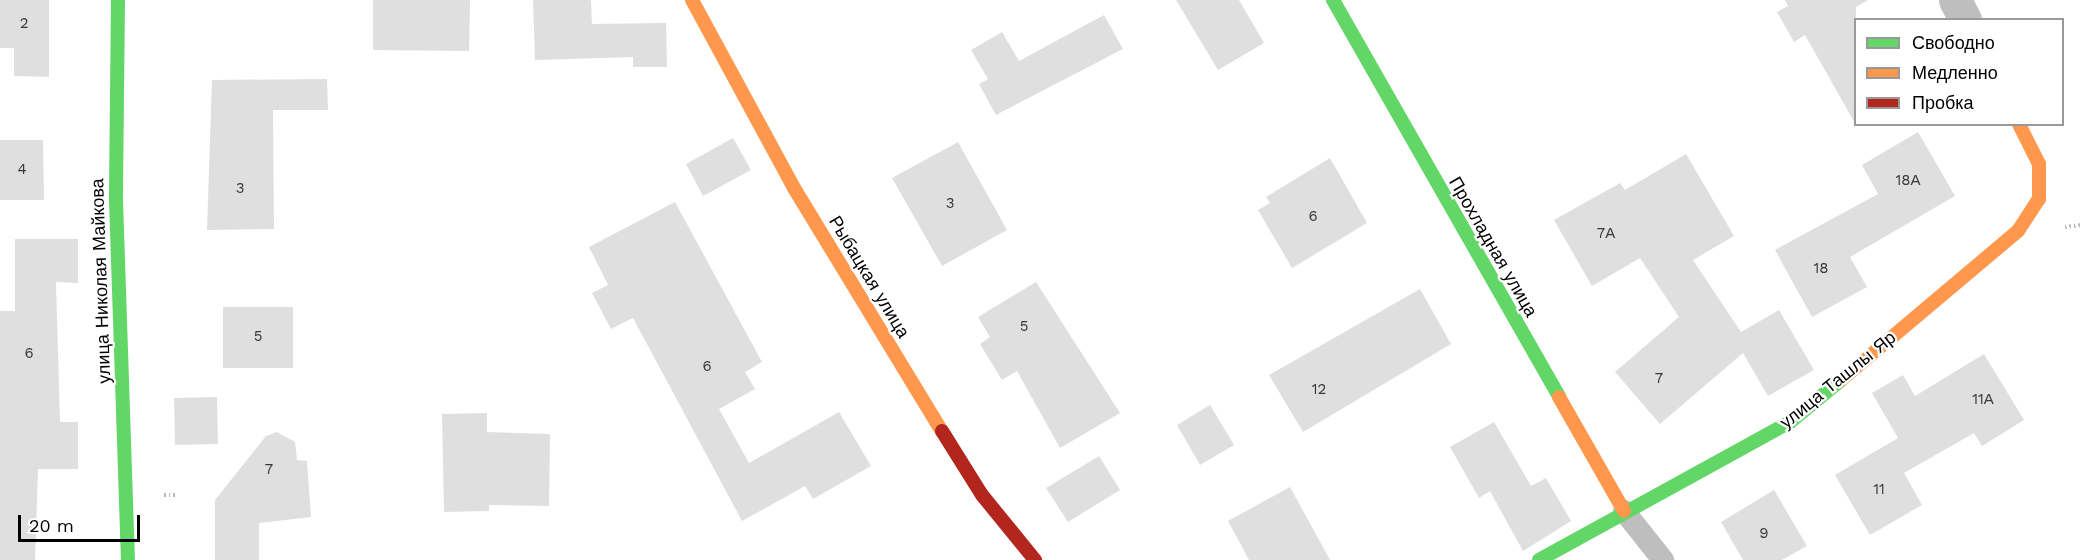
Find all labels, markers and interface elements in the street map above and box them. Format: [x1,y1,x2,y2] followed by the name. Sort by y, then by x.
[20,15,28,33] house number: 2
[1854,18,2064,126] legend
[1912,32,1995,53] text: Свободно
[1912,62,1998,83] text: Медленно
[1912,92,1974,113] text: Пробка
[17,161,27,179] house number: 4
[1895,172,1921,190] house number: 18А
[1444,173,1542,321] street label: Прохладная улица
[87,178,115,384] street label: улица Николая Майкова
[236,180,244,198] house number: 3
[946,195,954,213] house number: 3
[1308,208,1318,226] house number: 6
[824,212,914,342] street label: Рыбацкая улица
[1597,225,1615,243] house number: 7А
[1813,260,1829,278] house number: 18
[1020,318,1028,336] house number: 5
[1776,327,1900,433] street label: улица Ташлы Яр
[254,328,262,346] house number: 5
[24,345,34,363] house number: 6
[702,358,712,376] house number: 6
[1655,370,1663,388] house number: 7
[1312,381,1326,399] house number: 12
[1972,391,1994,409] house number: 11А
[265,461,273,479] house number: 7
[1873,481,1885,499] house number: 11
[21,503,142,541] scale bar
[29,515,74,536] text: 20 m
[1759,525,1769,543] house number: 9

